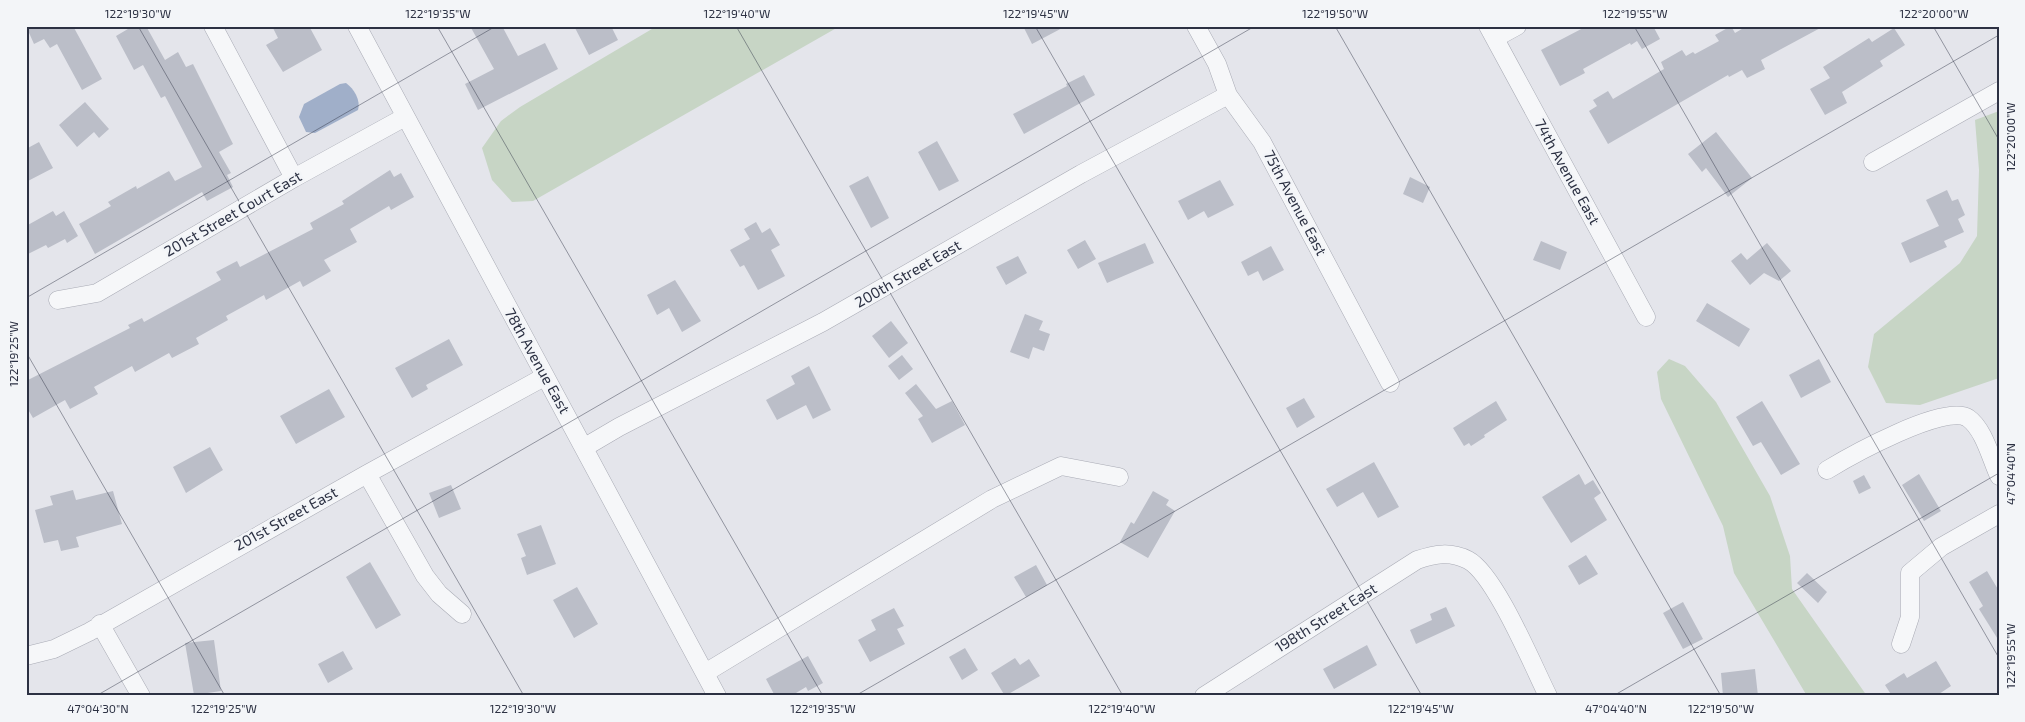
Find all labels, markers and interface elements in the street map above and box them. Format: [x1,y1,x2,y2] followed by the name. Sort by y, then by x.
[105,6,171,20] text: 122°19'30"W
[405,6,471,20] text: 122°19'35"W
[704,6,770,20] text: 122°19'40"W
[1003,6,1069,20] text: 122°19'45"W
[1302,6,1368,20] text: 122°19'50"W
[1602,6,1668,20] text: 122°19'55"W
[1899,6,1969,20] text: 122°20'00"W
[2003,102,2017,172] text: 122°20'00"W
[1531,116,1604,228] street label: 74th Avenue East
[1261,147,1331,259] street label: 75th Avenue East
[161,166,305,260] street label: 201st Street Court East
[851,235,964,311] street label: 200th Street East
[501,305,574,417] street label: 78th Avenue East
[6,321,20,387] text: 122°19'25"W
[2003,443,2017,505] text: 47°04'40"N
[231,482,340,554] street label: 201st Street East
[1271,579,1380,656] street label: 198th Street East
[2003,623,2017,689] text: 122°19'55"W
[67,701,129,715] text: 47°04'30"N
[191,701,257,715] text: 122°19'25"W
[490,701,556,715] text: 122°19'30"W
[790,701,856,715] text: 122°19'35"W
[1089,701,1155,715] text: 122°19'40"W
[1388,701,1454,715] text: 122°19'45"W
[1585,701,1647,715] text: 47°04'40"N
[1688,701,1754,715] text: 122°19'50"W

